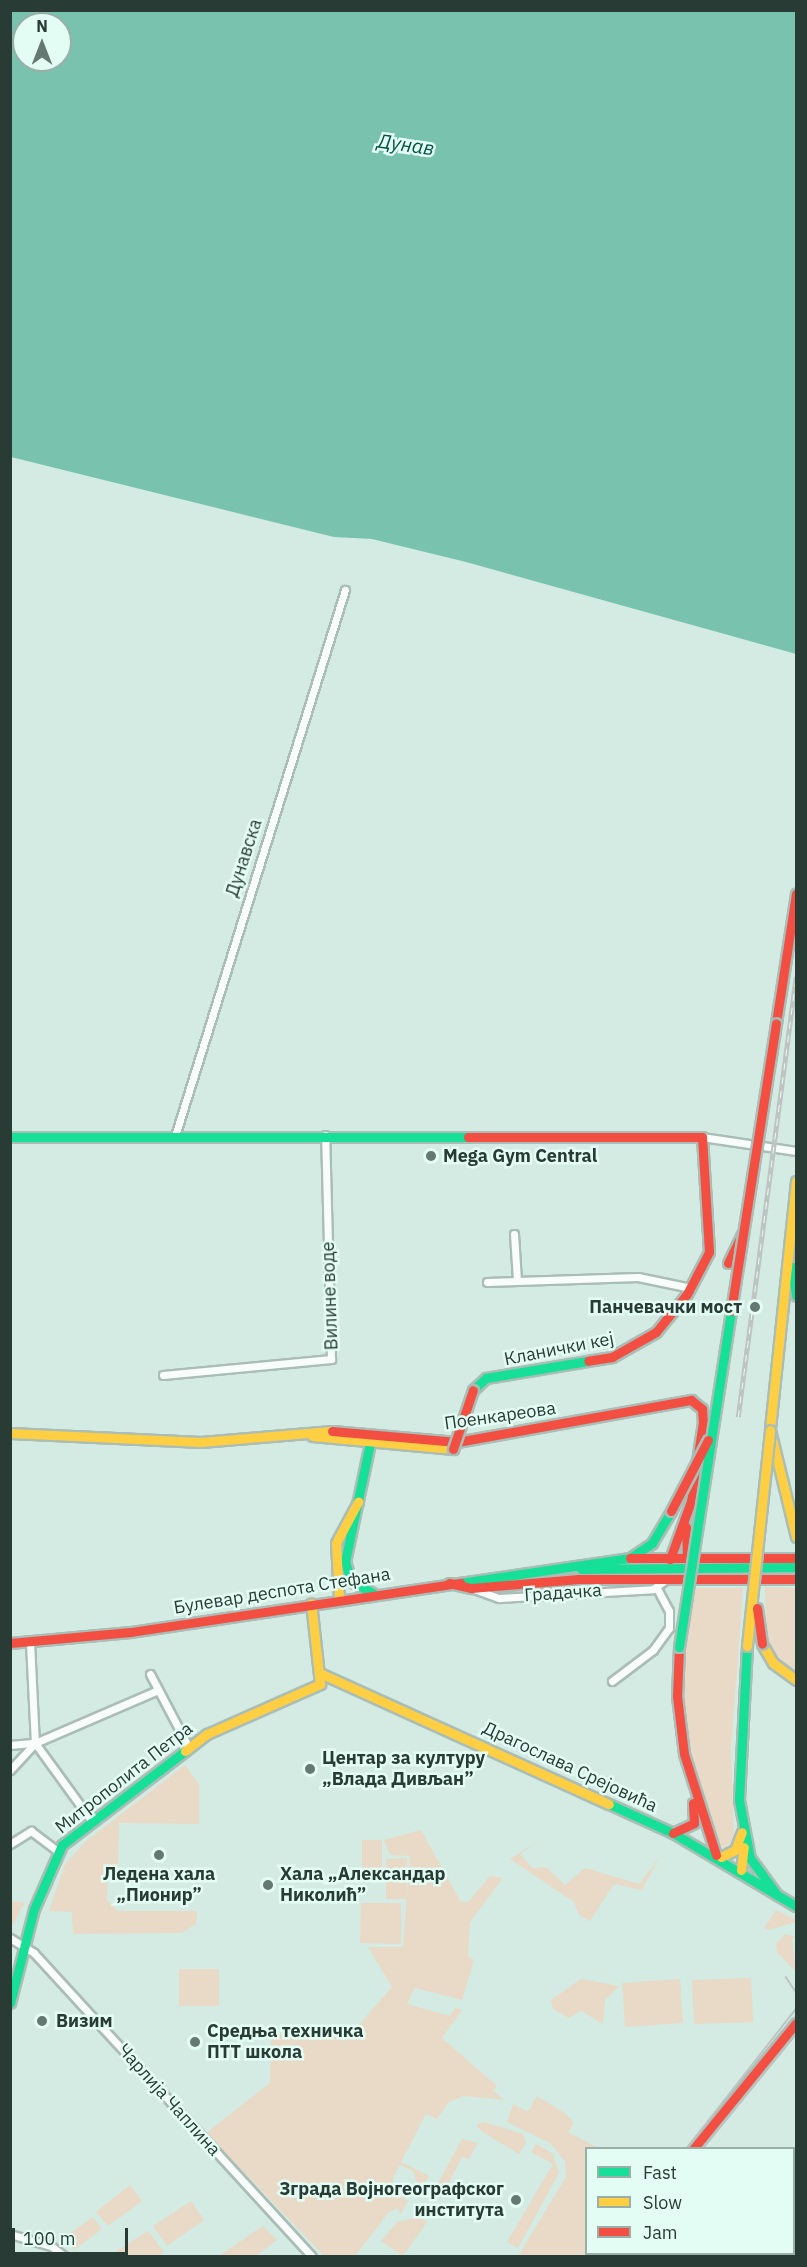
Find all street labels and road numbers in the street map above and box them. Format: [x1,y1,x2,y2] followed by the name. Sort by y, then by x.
[221,816,267,900] street label: Дунавска
[317,1241,343,1351] street label: Вилине воде
[502,1328,616,1370] street label: Кланички кеј
[443,1397,557,1435] street label: Поенкареова
[172,1563,392,1619] street label: Булевар деспота Стефана
[524,1580,602,1606] street label: Градачка
[479,1717,661,1817] street label: Драгослава Срејовића
[51,1718,197,1838] street label: Митрополита Петра
[113,2040,225,2160] street label: Чарлија Чаплина

